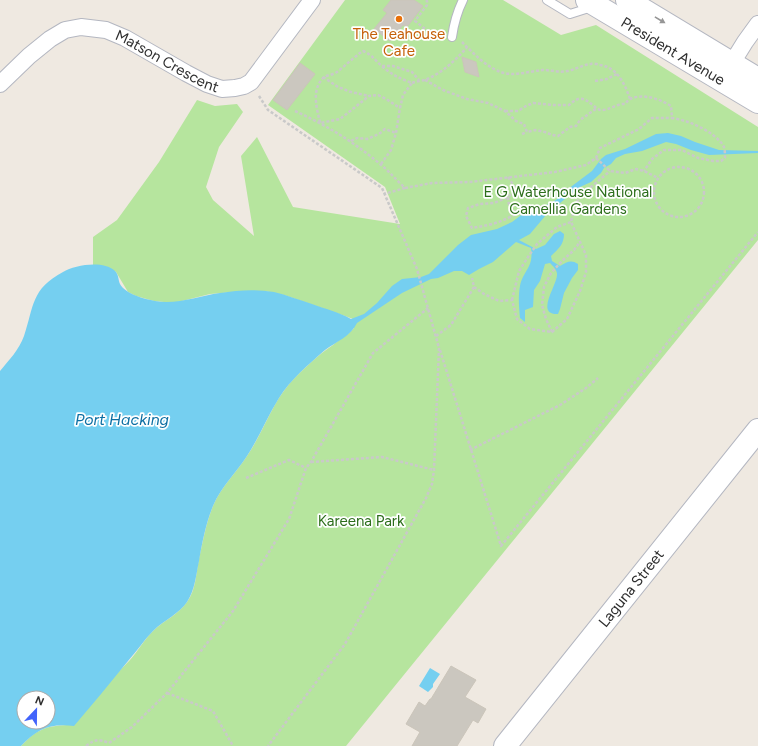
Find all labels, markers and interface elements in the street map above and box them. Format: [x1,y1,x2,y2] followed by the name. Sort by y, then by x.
[618,13,728,89] street label: President Avenue
[394,14,404,24] marker: The Teahouse Cafe
[655,16,665,24] one-way arrow
[353,25,445,60] place label: The Teahouse Cafe
[113,26,221,96] street label: Matson Crescent
[484,183,652,218] park label: E G Waterhouse National Camellia Gardens
[75,410,169,429] water label: Port Hacking
[318,512,405,530] park label: Kareena Park
[595,546,668,631] street label: Laguna Street
[16,690,56,730] north arrow
[33,694,46,709] text: N

